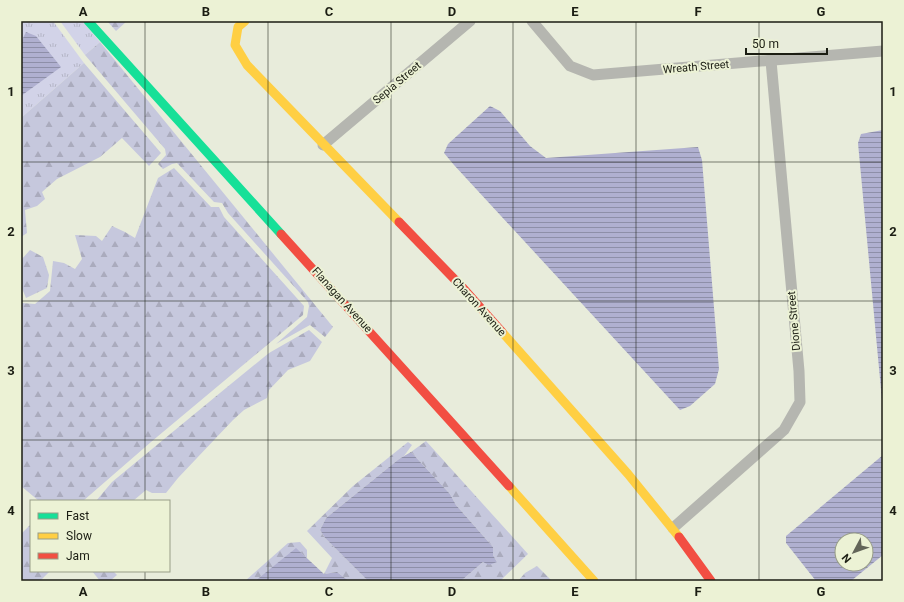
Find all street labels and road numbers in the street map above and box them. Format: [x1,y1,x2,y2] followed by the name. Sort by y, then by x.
[662,58,730,76] street label: Wreath Street
[370,59,424,107] street label: Sepia Street
[309,265,375,336] street label: Flanagan Avenue
[449,275,509,339] street label: Charon Avenue
[785,290,803,351] street label: Dione Street

